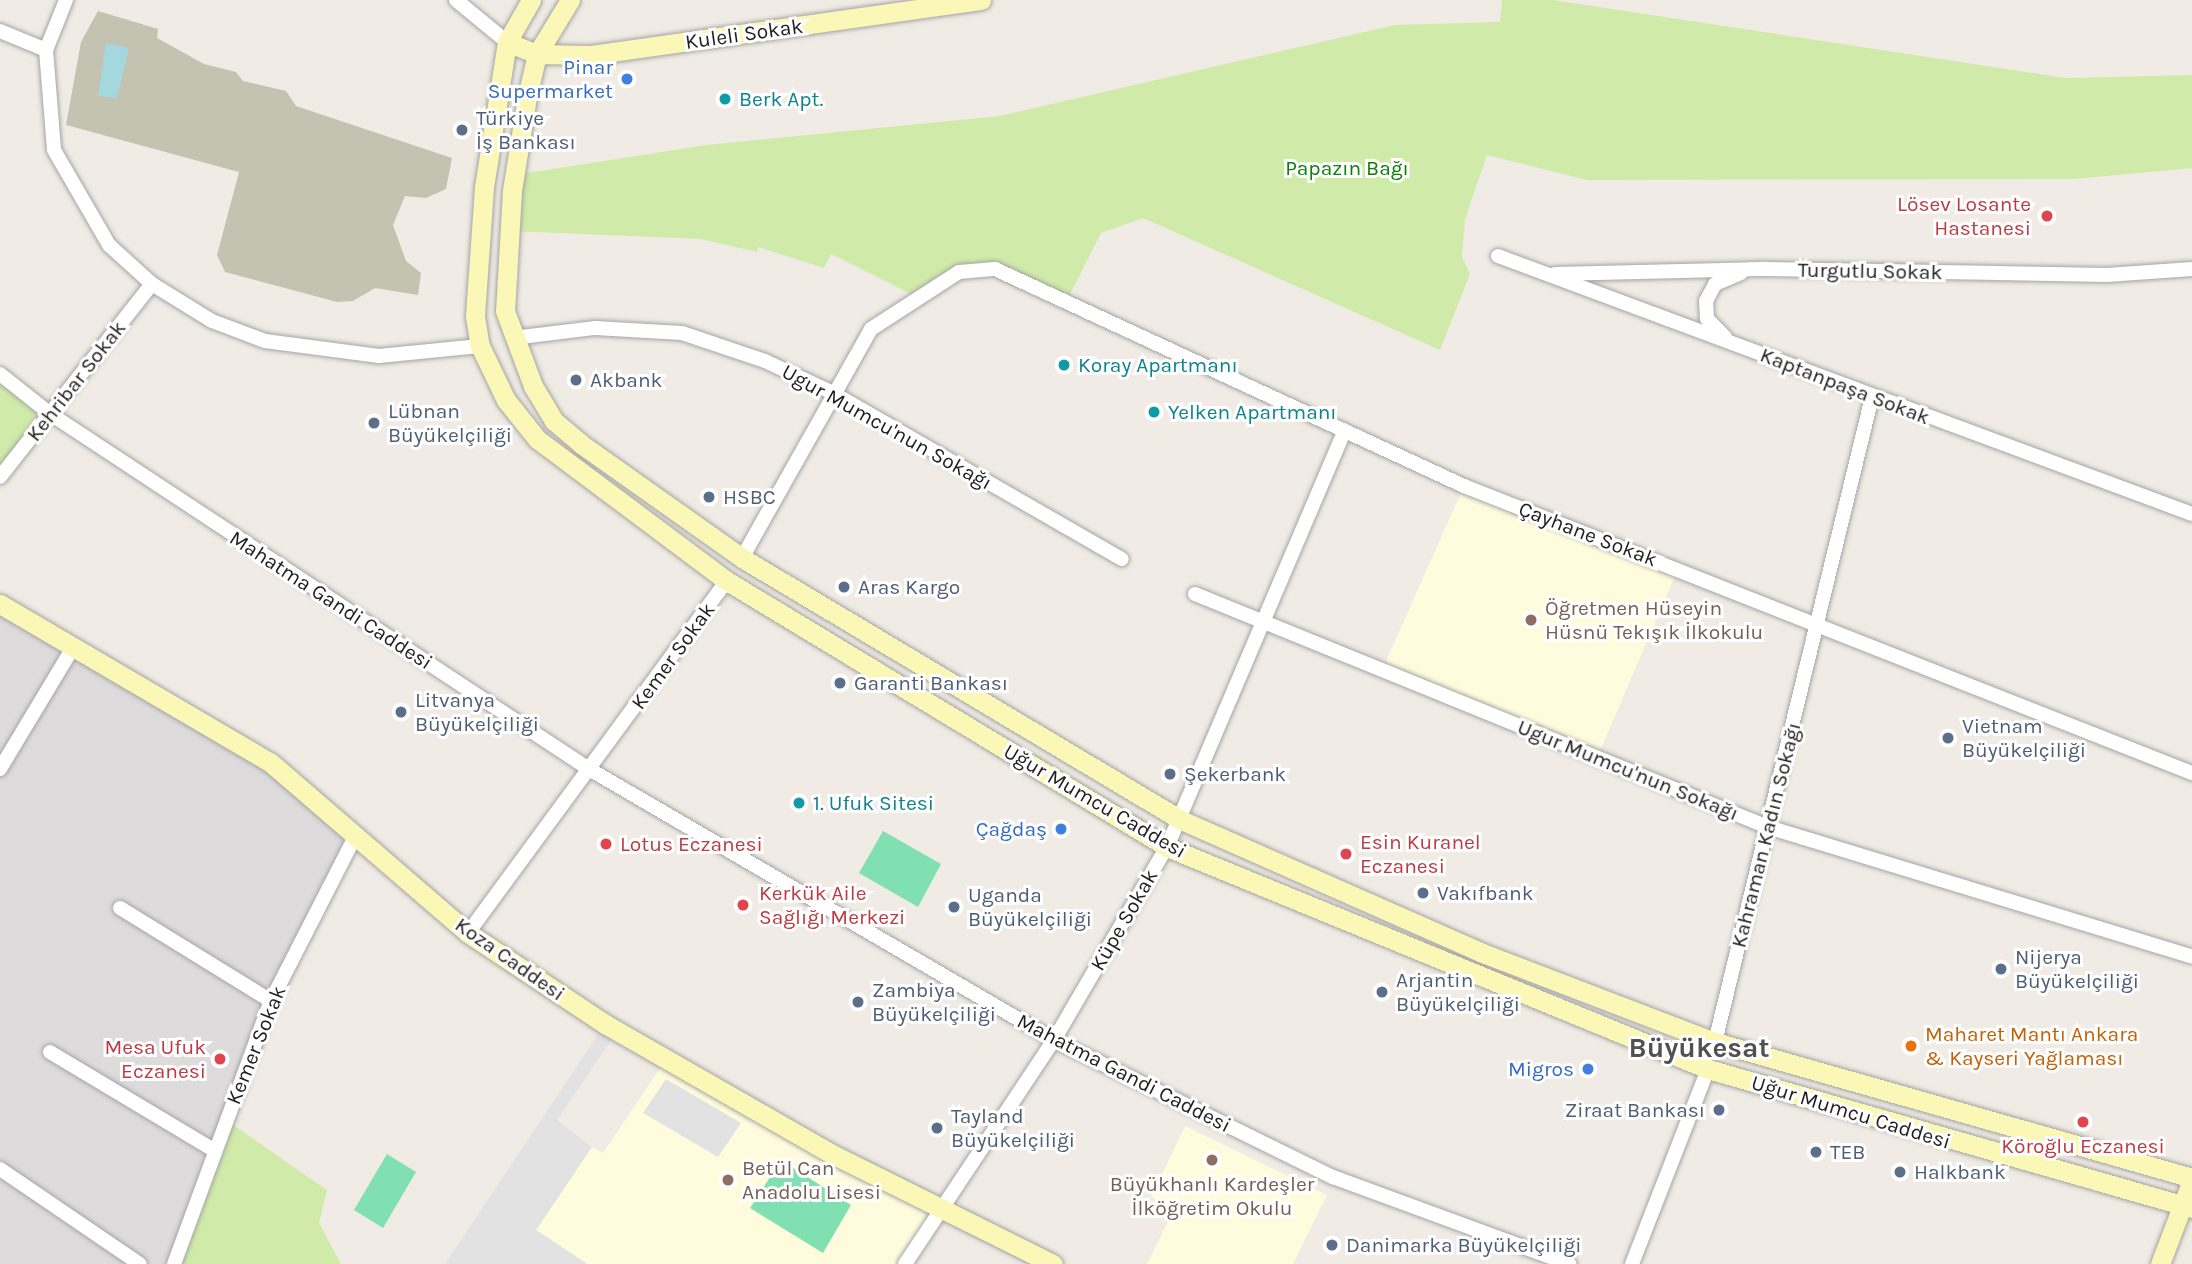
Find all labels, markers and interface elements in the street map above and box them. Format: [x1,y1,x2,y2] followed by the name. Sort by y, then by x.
[683,13,805,55] street label: Kuleli Sokak
[488,54,613,104] place label: Pinar Supermarket
[619,71,635,87] marker: Pinar Supermarket
[739,86,823,112] place label: Berk Apt.
[717,91,733,107] marker: Berk Apt.
[476,105,576,155] place label: Türkiye İş Bankası
[454,122,470,138] marker: Türkiye İş Bankası
[1285,155,1409,181] park label: Papazın Bağı
[1897,191,2031,241] place label: Lösev Losante Hastanesi
[2037,206,2057,226] marker: Lösev Losante Hastanesi
[1798,257,1942,285] street label: Turgutlu Sokak
[21,316,131,446] street label: Kehribar Sokak
[1757,342,1933,430] street label: Kaptanpaşa Sokak
[1078,352,1238,378] place label: Koray Apartmanı
[1056,357,1072,373] marker: Koray Apartmanı
[778,359,996,495] street label: Ugur Mumcu'nun Sokağı
[590,367,662,393] place label: Akbank
[568,372,584,388] marker: Akbank
[388,398,512,448] place label: Lübnan Büyükelçiliği
[1168,399,1337,425] place label: Yelken Apartmanı
[1146,404,1162,420] marker: Yelken Apartmanı
[366,415,382,431] marker: Lübnan Büyükelçiliği
[723,484,776,510] place label: HSBC
[701,489,717,505] marker: HSBC
[1515,496,1661,572] street label: Çayhane Sokak
[225,525,437,675] street label: Mahatma Gandi Caddesi
[858,574,960,600] place label: Aras Kargo
[836,579,852,595] marker: Aras Kargo
[1545,595,1763,645] place label: Öğretmen Hüseyin Hüsnü Tekışık İlkokulu
[626,598,720,714] street label: Kemer Sokak
[1523,612,1539,628] marker: Öğretmen Hüseyin Hüsnü Tekışık İlkokulu
[854,670,1008,696] place label: Garanti Bankası
[832,675,848,691] marker: Garanti Bankası
[415,687,539,737] place label: Litvanya Büyükelçiliği
[393,704,409,720] marker: Litvanya Büyükelçiliği
[1962,713,2086,763] place label: Vietnam Büyükelçiliği
[1514,714,1742,826] street label: Ugur Mumcu'nun Sokağı
[1726,720,1806,950] street label: Kahraman Kadın Sokağı
[1940,730,1956,746] marker: Vietnam Büyükelçiliği
[999,738,1191,864] street label: Uğur Mumcu Caddesi
[1184,761,1286,787] place label: Şekerbank
[1162,766,1178,782] marker: Şekerbank
[813,790,934,816] place label: 1. Ufuk Sitesi
[791,795,807,811] marker: 1. Ufuk Sitesi
[976,816,1047,842] place label: Çağdaş
[1053,821,1069,837] marker: Çağdaş
[1360,829,1481,879] place label: Esin Kuranel Eczanesi
[620,831,763,857] place label: Lotus Eczanesi
[598,836,614,852] marker: Lotus Eczanesi
[1338,846,1354,862] marker: Esin Kuranel Eczanesi
[1085,865,1163,975] street label: Küpe Sokak
[759,880,905,930] place label: Kerkük Aile Sağlığı Merkezi
[1437,880,1533,906] place label: Vakıfbank
[968,882,1092,932] place label: Uganda Büyükelçiliği
[1415,885,1431,901] marker: Vakıfbank
[733,895,753,915] marker: Kerkük Aile Sağlığı Merkezi
[946,899,962,915] marker: Uganda Büyükelçiliği
[450,912,570,1006] street label: Koza Caddesi
[2015,944,2139,994] place label: Nijerya Büyükelçiliği
[1993,961,2009,977] marker: Nijerya Büyükelçiliği
[1396,967,1520,1017] place label: Arjantin Büyükelçiliği
[872,977,996,1027] place label: Zambiya Büyükelçiliği
[221,982,291,1108] street label: Kemer Sokak
[1374,984,1390,1000] marker: Arjantin Büyükelçiliği
[850,994,866,1010] marker: Zambiya Büyükelçiliği
[1013,1008,1235,1138] street label: Mahatma Gandi Caddesi
[1925,1021,2138,1071] place label: Maharet Mantı Ankara & Kayseri Yağlaması
[1629,1031,1769,1065] district label: Büyükesat
[104,1034,206,1084] place label: Mesa Ufuk Eczanesi
[1903,1038,1919,1054] marker: Maharet Mantı Ankara & Kayseri Yağlaması
[212,1051,228,1067] marker: Mesa Ufuk Eczanesi
[1508,1056,1574,1082] place label: Migros
[1580,1061,1596,1077] marker: Migros
[1748,1070,1954,1154] street label: Uğur Mumcu Caddesi
[1565,1097,1705,1123] place label: Ziraat Bankası
[1711,1102,1727,1118] marker: Ziraat Bankası
[951,1103,1075,1153] place label: Tayland Büyükelçiliği
[2075,1114,2091,1130] marker: Köroğlu Eczanesi
[929,1120,945,1136] marker: Tayland Büyükelçiliği
[2001,1133,2165,1159] place label: Köroğlu Eczanesi
[1830,1139,1865,1165] place label: TEB
[1808,1144,1824,1160] marker: TEB
[1204,1152,1220,1168] marker: Büyükhanlı Kardeşler İlköğretim Okulu
[742,1155,881,1205] place label: Betül Can Anadolu Lisesi
[1914,1159,2006,1185] place label: Halkbank
[1892,1164,1908,1180] marker: Halkbank
[1110,1171,1314,1221] place label: Büyükhanlı Kardeşler İlköğretim Okulu
[720,1172,736,1188] marker: Betül Can Anadolu Lisesi
[1346,1232,1582,1258] place label: Danimarka Büyükelçiliği
[1324,1237,1340,1253] marker: Danimarka Büyükelçiliği

